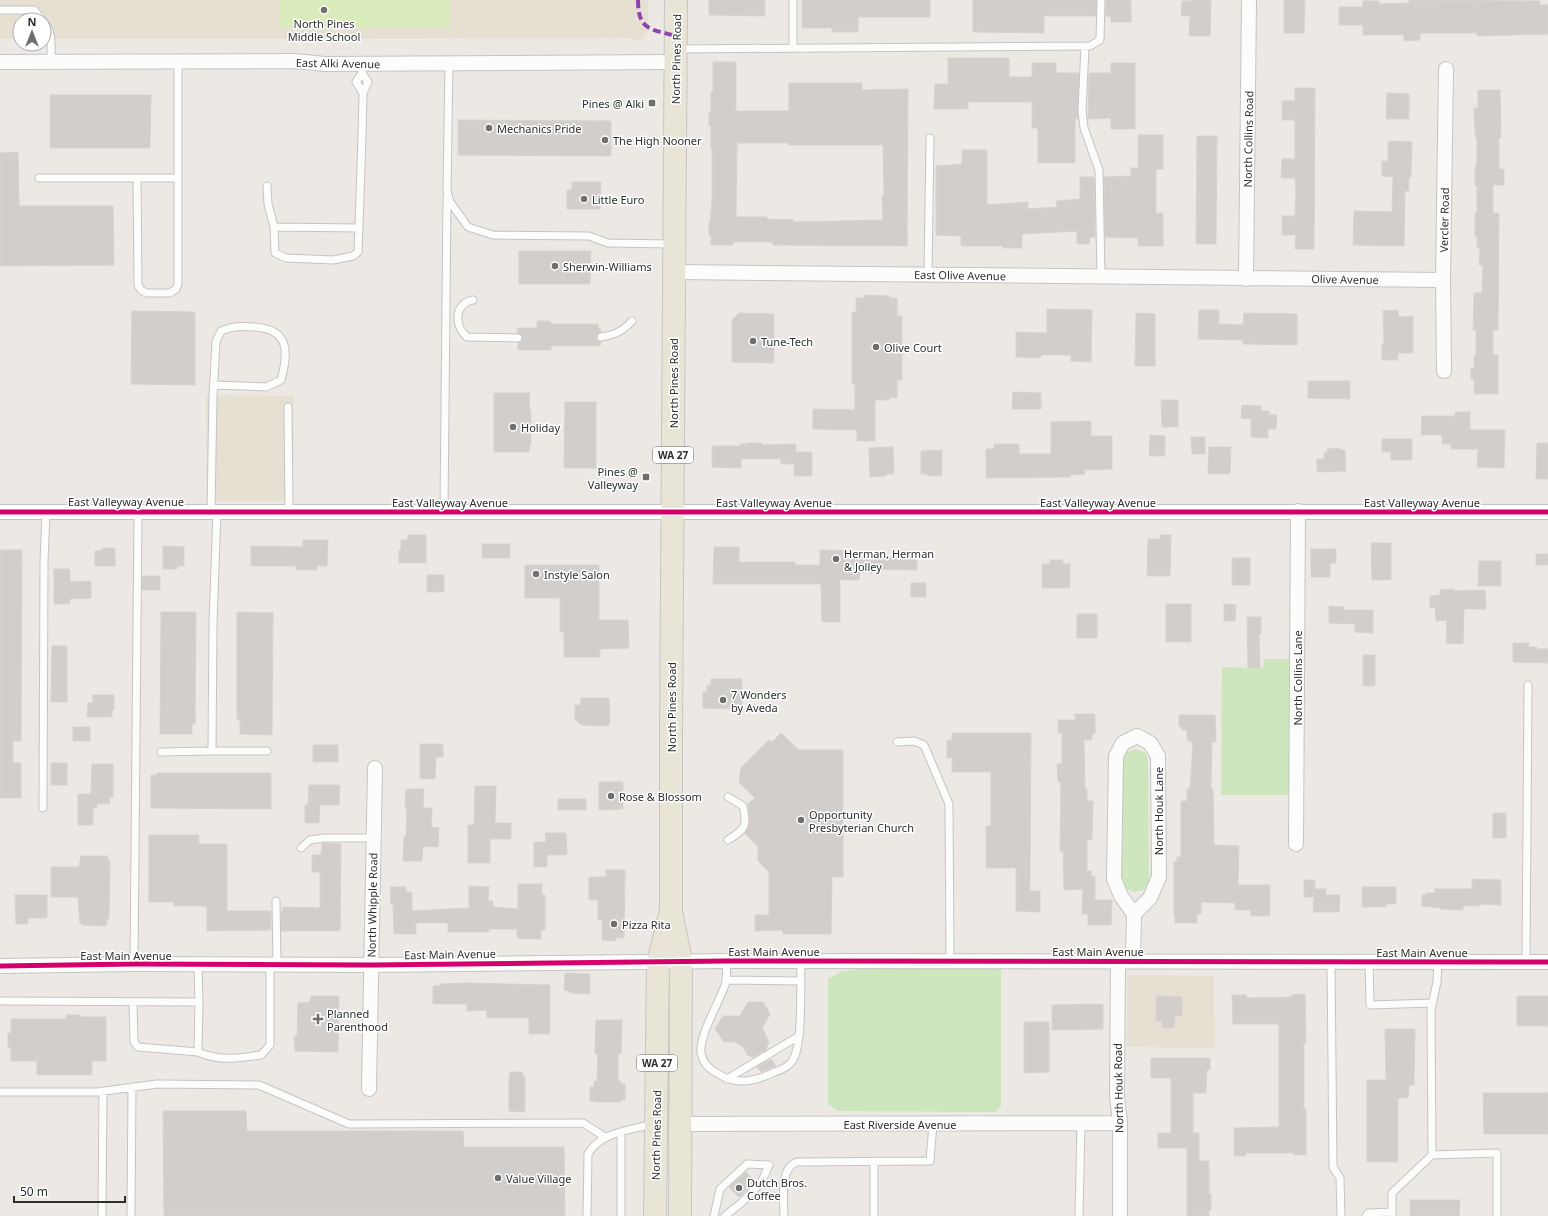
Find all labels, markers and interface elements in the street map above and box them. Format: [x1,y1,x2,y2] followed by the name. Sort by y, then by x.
[319,5,329,15] marker: North Pines Middle School
[12,12,52,52] north arrow
[28,14,36,29] text: N
[668,14,684,104] street label: North Pines Road
[288,16,360,44] place label: North Pines Middle School
[296,55,380,71] street label: East Alki Avenue
[1240,91,1256,187] street label: North Collins Road
[582,96,644,111] place label: Pines @ Alki
[647,98,657,108] marker: Pines @ Alki
[497,121,581,136] place label: Mechanics Pride
[484,123,494,133] marker: Mechanics Pride
[613,133,702,148] place label: The High Nooner
[600,135,610,145] marker: The High Nooner
[1436,187,1452,253] street label: Vercler Road
[592,192,645,207] place label: Little Euro
[579,194,589,204] marker: Little Euro
[563,259,652,274] place label: Sherwin-Williams
[550,261,560,271] marker: Sherwin-Williams
[914,267,1006,283] street label: East Olive Avenue
[1311,271,1379,287] street label: Olive Avenue
[761,334,813,349] place label: Tune-Tech
[748,336,758,346] marker: Tune-Tech
[666,338,681,428] street label: North Pines Road
[884,340,942,355] place label: Olive Court
[871,342,881,352] marker: Olive Court
[521,420,560,435] place label: Holiday
[508,422,518,432] marker: Holiday
[653,447,693,463] road number: WA 27
[588,464,638,492] place label: Pines @ Valleyway
[641,472,651,482] marker: Pines @ Valleyway
[68,494,184,509] street label: East Valleyway Avenue
[392,495,508,510] street label: East Valleyway Avenue
[716,495,832,510] street label: East Valleyway Avenue
[1040,495,1156,510] street label: East Valleyway Avenue
[1364,495,1480,510] street label: East Valleyway Avenue
[844,546,934,574] place label: Herman, Herman & Jolley
[831,554,841,564] marker: Herman, Herman & Jolley
[544,567,610,582] place label: Instyle Salon
[531,569,541,579] marker: Instyle Salon
[1290,630,1305,726] street label: North Collins Lane
[664,662,679,752] street label: North Pines Road
[731,687,786,715] place label: 7 Wonders by Aveda
[718,695,728,705] marker: 7 Wonders by Aveda
[1151,767,1166,855] street label: North Houk Lane
[619,789,702,804] place label: Rose & Blossom
[606,791,616,801] marker: Rose & Blossom
[809,807,914,835] place label: Opportunity Presbyterian Church
[796,815,806,825] marker: Opportunity Presbyterian Church
[364,852,380,958] street label: North Whipple Road
[622,917,671,932] place label: Pizza Rita
[609,919,619,929] marker: Pizza Rita
[728,944,820,959] street label: East Main Avenue
[1052,944,1144,959] street label: East Main Avenue
[1376,945,1468,960] street label: East Main Avenue
[404,946,496,962] street label: East Main Avenue
[80,948,172,963] street label: East Main Avenue
[327,1006,388,1034] place label: Planned Parenthood
[312,1013,324,1025] marker: Planned Parenthood
[1110,1043,1126,1133] street label: North Houk Road
[637,1055,677,1071] road number: WA 27
[648,1090,664,1180] street label: North Pines Road
[844,1117,956,1132] street label: East Riverside Avenue
[506,1171,572,1186] place label: Value Village
[493,1173,503,1183] marker: Value Village
[747,1175,807,1203] place label: Dutch Bros. Coffee
[14,1178,125,1204] scale bar
[20,1183,48,1200] text: 50 m
[734,1183,744,1193] marker: Dutch Bros. Coffee

